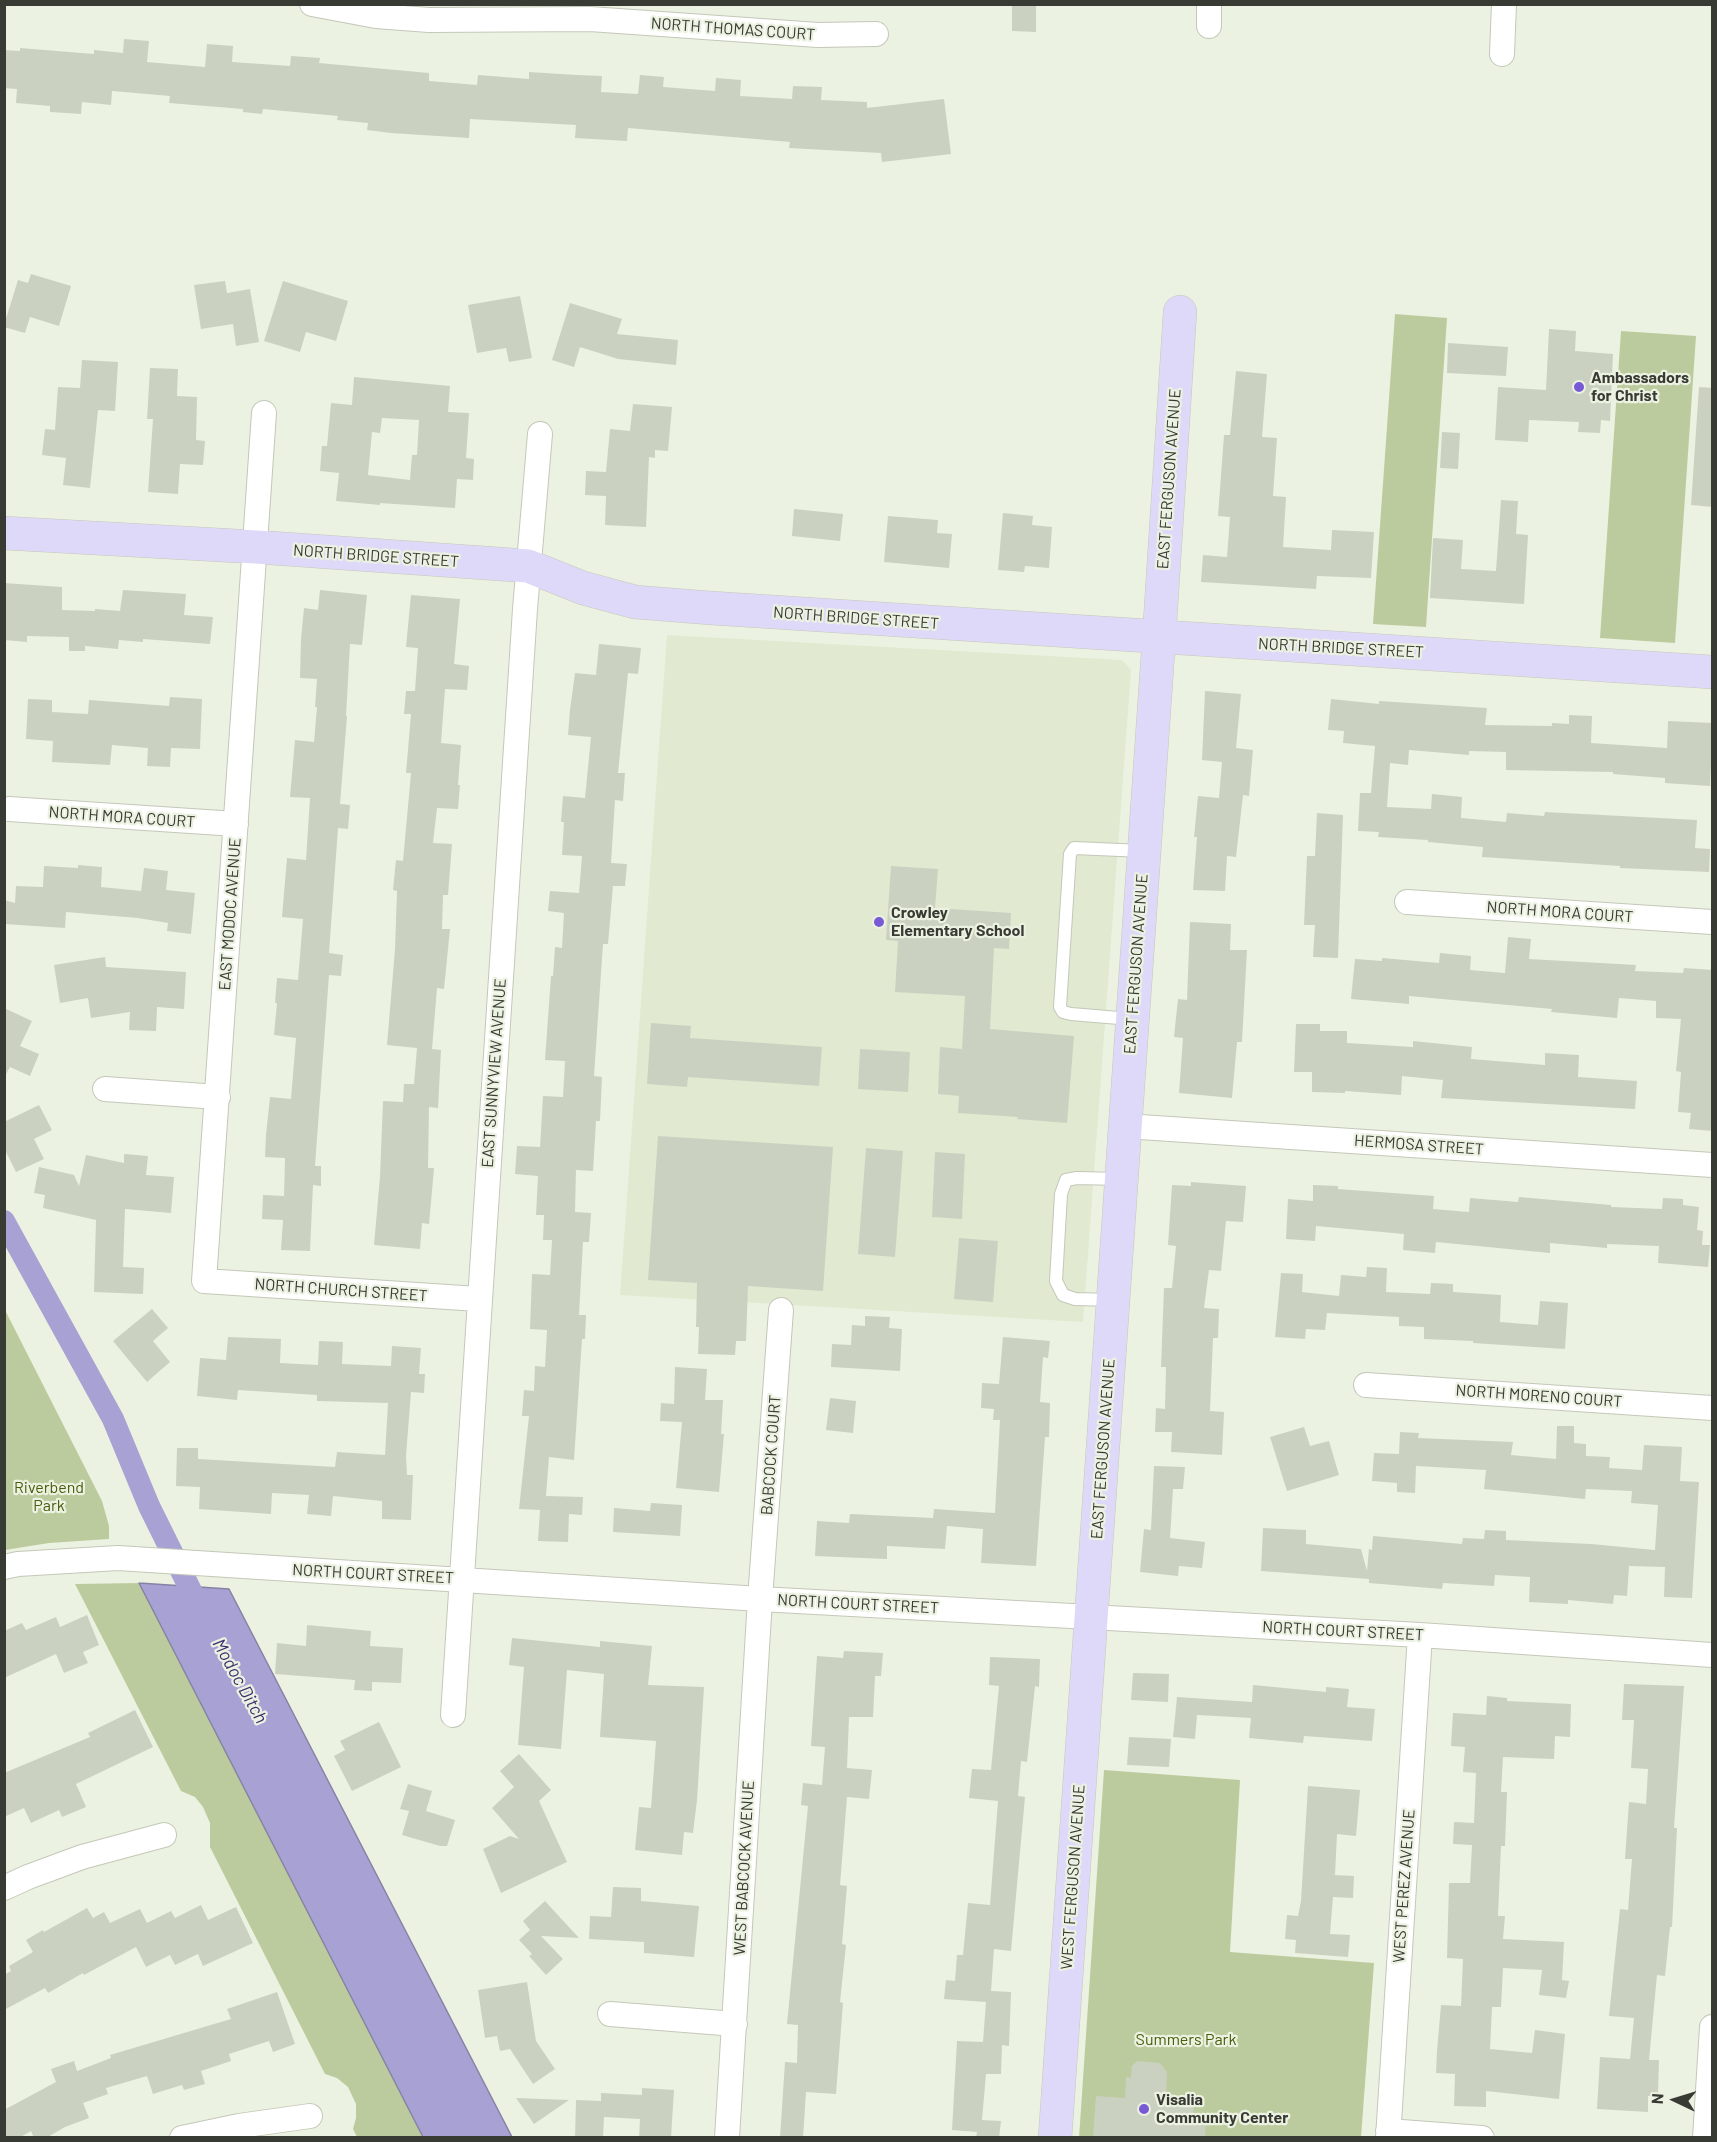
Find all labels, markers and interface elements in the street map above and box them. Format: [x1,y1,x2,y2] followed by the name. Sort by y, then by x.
[650,14,816,44] street label: NORTH THOMAS COURT
[1591,368,1689,406] place label: Ambassadors for Christ
[1572,380,1586,394] marker: Ambassadors for Christ
[1153,388,1185,570] street label: EAST FERGUSON AVENUE
[292,541,460,571] street label: NORTH BRIDGE STREET
[772,603,940,633] street label: NORTH BRIDGE STREET
[1258,634,1424,662] street label: NORTH BRIDGE STREET
[48,802,196,832] street label: NORTH MORA COURT
[215,837,245,991] street label: EAST MODOC AVENUE
[1120,873,1152,1055] street label: EAST FERGUSON AVENUE
[1486,897,1634,927] street label: NORTH MORA COURT
[891,903,1024,941] place label: Crowley Elementary School
[872,915,886,929] marker: Crowley Elementary School
[478,978,510,1168] street label: EAST SUNNYVIEW AVENUE
[1354,1131,1484,1159] street label: HERMOSA STREET
[254,1274,428,1306] street label: NORTH CHURCH STREET
[1087,1358,1119,1540] street label: EAST FERGUSON AVENUE
[1455,1381,1623,1411] street label: NORTH MORENO COURT
[757,1394,785,1516] street label: BABCOCK COURT
[14,1478,84,1516] park label: Riverbend Park
[292,1560,454,1588] street label: NORTH COURT STREET
[777,1590,939,1618] street label: NORTH COURT STREET
[1262,1617,1424,1645] street label: NORTH COURT STREET
[208,1635,272,1727] water label: Modoc Ditch
[730,1780,758,1956] street label: WEST BABCOCK AVENUE
[1057,1784,1089,1970] street label: WEST FERGUSON AVENUE
[1389,1808,1419,1964] street label: WEST PEREZ AVENUE
[1136,2030,1236,2050] park label: Summers Park
[1645,2070,1705,2130] north arrow
[1156,2090,1288,2128] place label: Visalia Community Center
[1647,2093,1666,2105] text: N
[1137,2102,1151,2116] marker: Visalia Community Center

